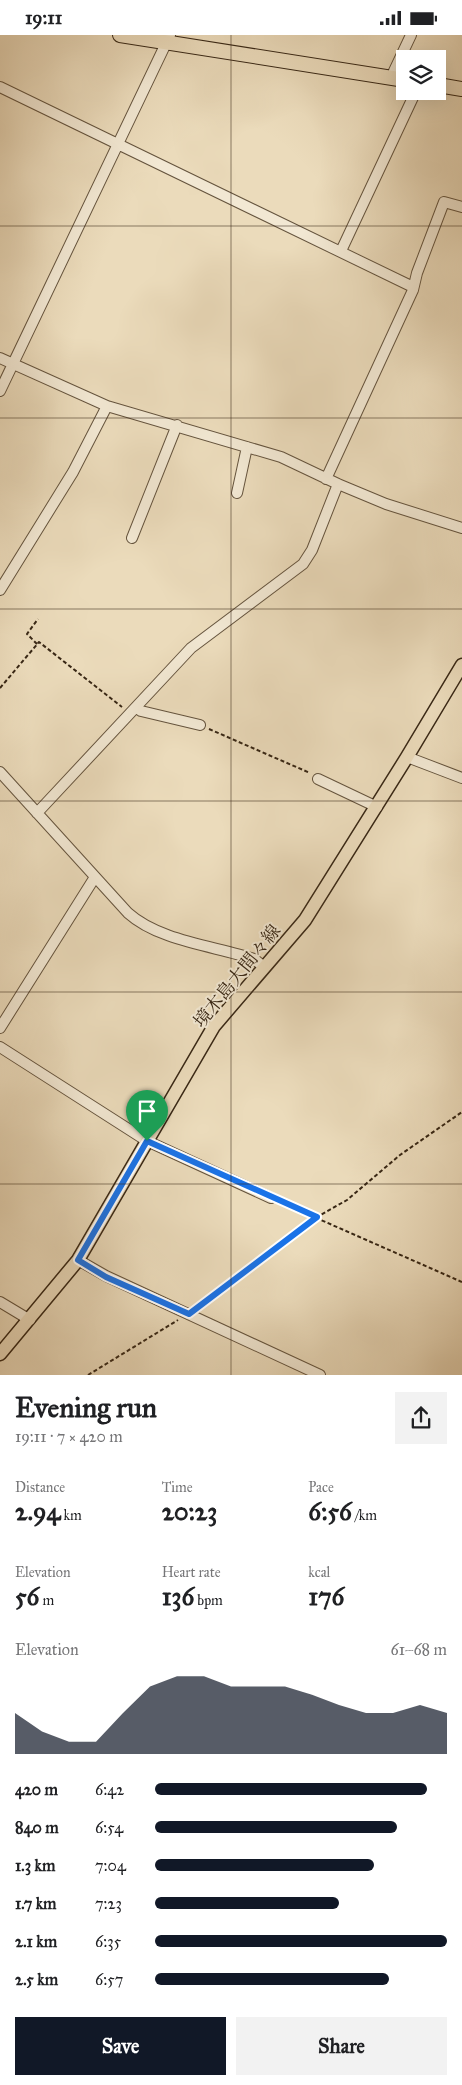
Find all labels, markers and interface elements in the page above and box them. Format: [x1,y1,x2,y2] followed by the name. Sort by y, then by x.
[25,6,62,29] text: 19:11
[396,50,446,100] map controls
[396,50,446,100] button: layers
[189,920,285,1032] street label: 境木島大間々線
[126,1090,168,1141] pin
[133,1097,161,1125] icon: arrive
[15,1390,157,1425] text: Evening run
[395,1392,447,1444] button: share
[15,1427,123,1446] text: 19:11 · 7 × 420 m
[15,1479,65,1496] text: Distance
[162,1479,193,1496] text: Time
[308,1479,334,1496] text: Pace
[15,1496,60,1527] text: 2.94
[162,1496,217,1527] text: 20:23
[308,1496,352,1527] text: 6:56
[60,1507,82,1524] text: km
[352,1507,377,1524] text: /km
[15,1564,71,1581] text: Elevation
[162,1564,221,1581] text: Heart rate
[308,1564,330,1581] text: kcal
[15,1581,39,1612] text: 56
[162,1581,194,1612] text: 136
[308,1581,344,1612] text: 176
[39,1592,54,1609] text: m
[194,1592,223,1609] text: bpm
[15,1640,79,1659] text: Elevation
[391,1640,447,1659] text: 61–68 m
[15,1780,58,1799] text: 420 m
[95,1780,124,1799] text: 6:42
[15,1818,59,1837] text: 840 m
[95,1818,123,1837] text: 6:54
[15,1856,55,1875] text: 1.3 km
[95,1856,126,1875] text: 7:04
[15,1894,57,1913] text: 1.7 km
[95,1894,122,1913] text: 7:23
[15,1932,57,1951] text: 2.1 km
[95,1932,121,1951] text: 6:35
[15,1970,58,1989] text: 2.5 km
[95,1970,123,1989] text: 6:57
[15,2017,226,2075] button: Save
[236,2017,447,2075] button: Share

